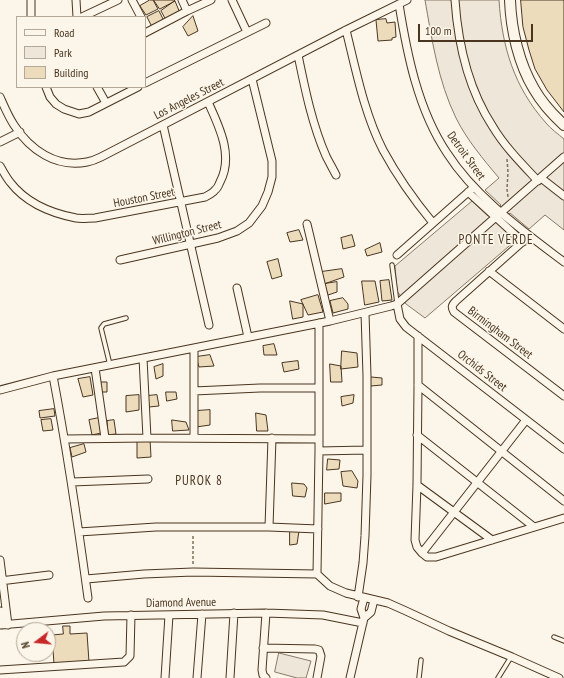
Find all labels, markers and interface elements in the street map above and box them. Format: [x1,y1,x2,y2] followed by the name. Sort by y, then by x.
[16,16,146,88] legend
[420,16,535,42] scale bar
[425,23,452,38] text: 100 m
[54,25,74,40] text: Road
[54,45,72,60] text: Park
[54,65,89,80] text: Building
[152,75,226,123] street label: Los Angeles Street
[444,129,488,183] street label: Detroit Street
[112,185,176,211] street label: Houston Street
[151,218,223,248] street label: Willington Street
[458,232,534,248] district label: PONTE VERDE
[465,304,535,362] street label: Birmingham Street
[454,347,510,395] street label: Orchids Street
[175,473,223,489] district label: PUROK 8
[146,595,216,611] street label: Diamond Avenue
[16,622,56,662] north arrow
[18,640,33,650] text: N

